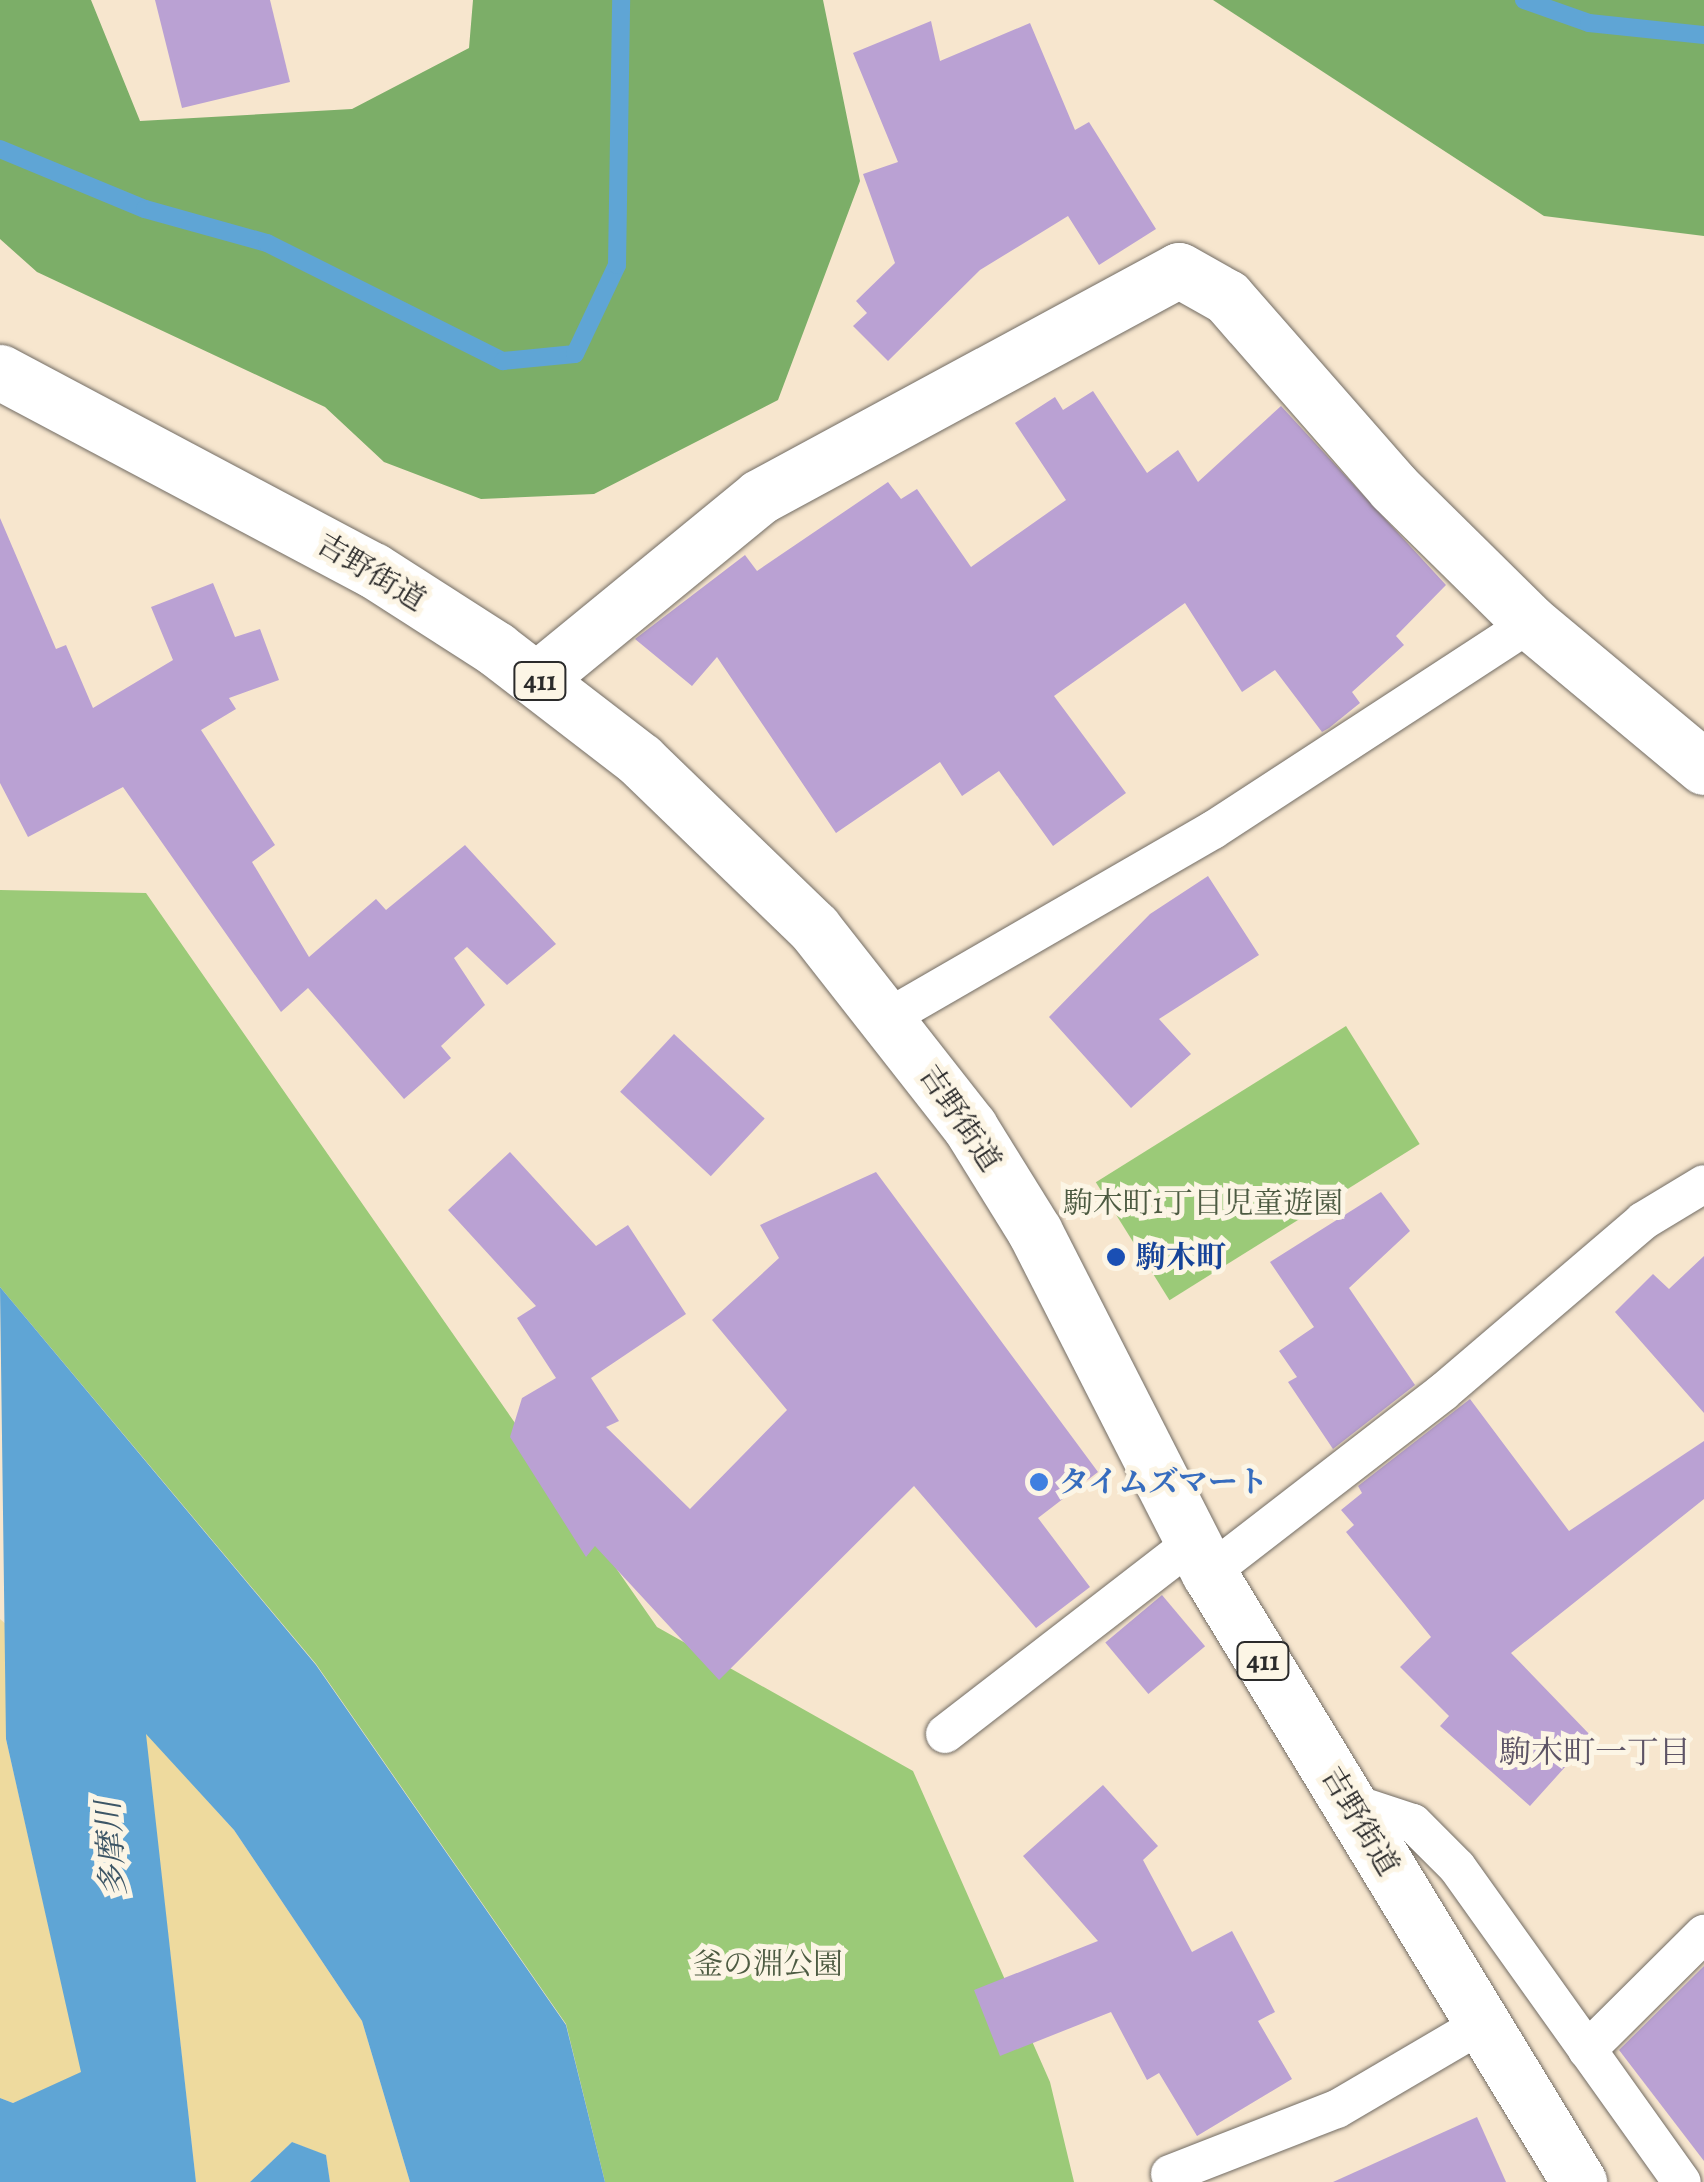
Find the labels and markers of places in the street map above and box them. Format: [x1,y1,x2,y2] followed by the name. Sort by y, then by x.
[1136,1239,1226,1275] place label: 駒木町
[1105,1246,1127,1268] marker: 駒木町
[1059,1464,1269,1500] place label: タイムズマート
[1028,1471,1050,1493] marker: タイムズマート

